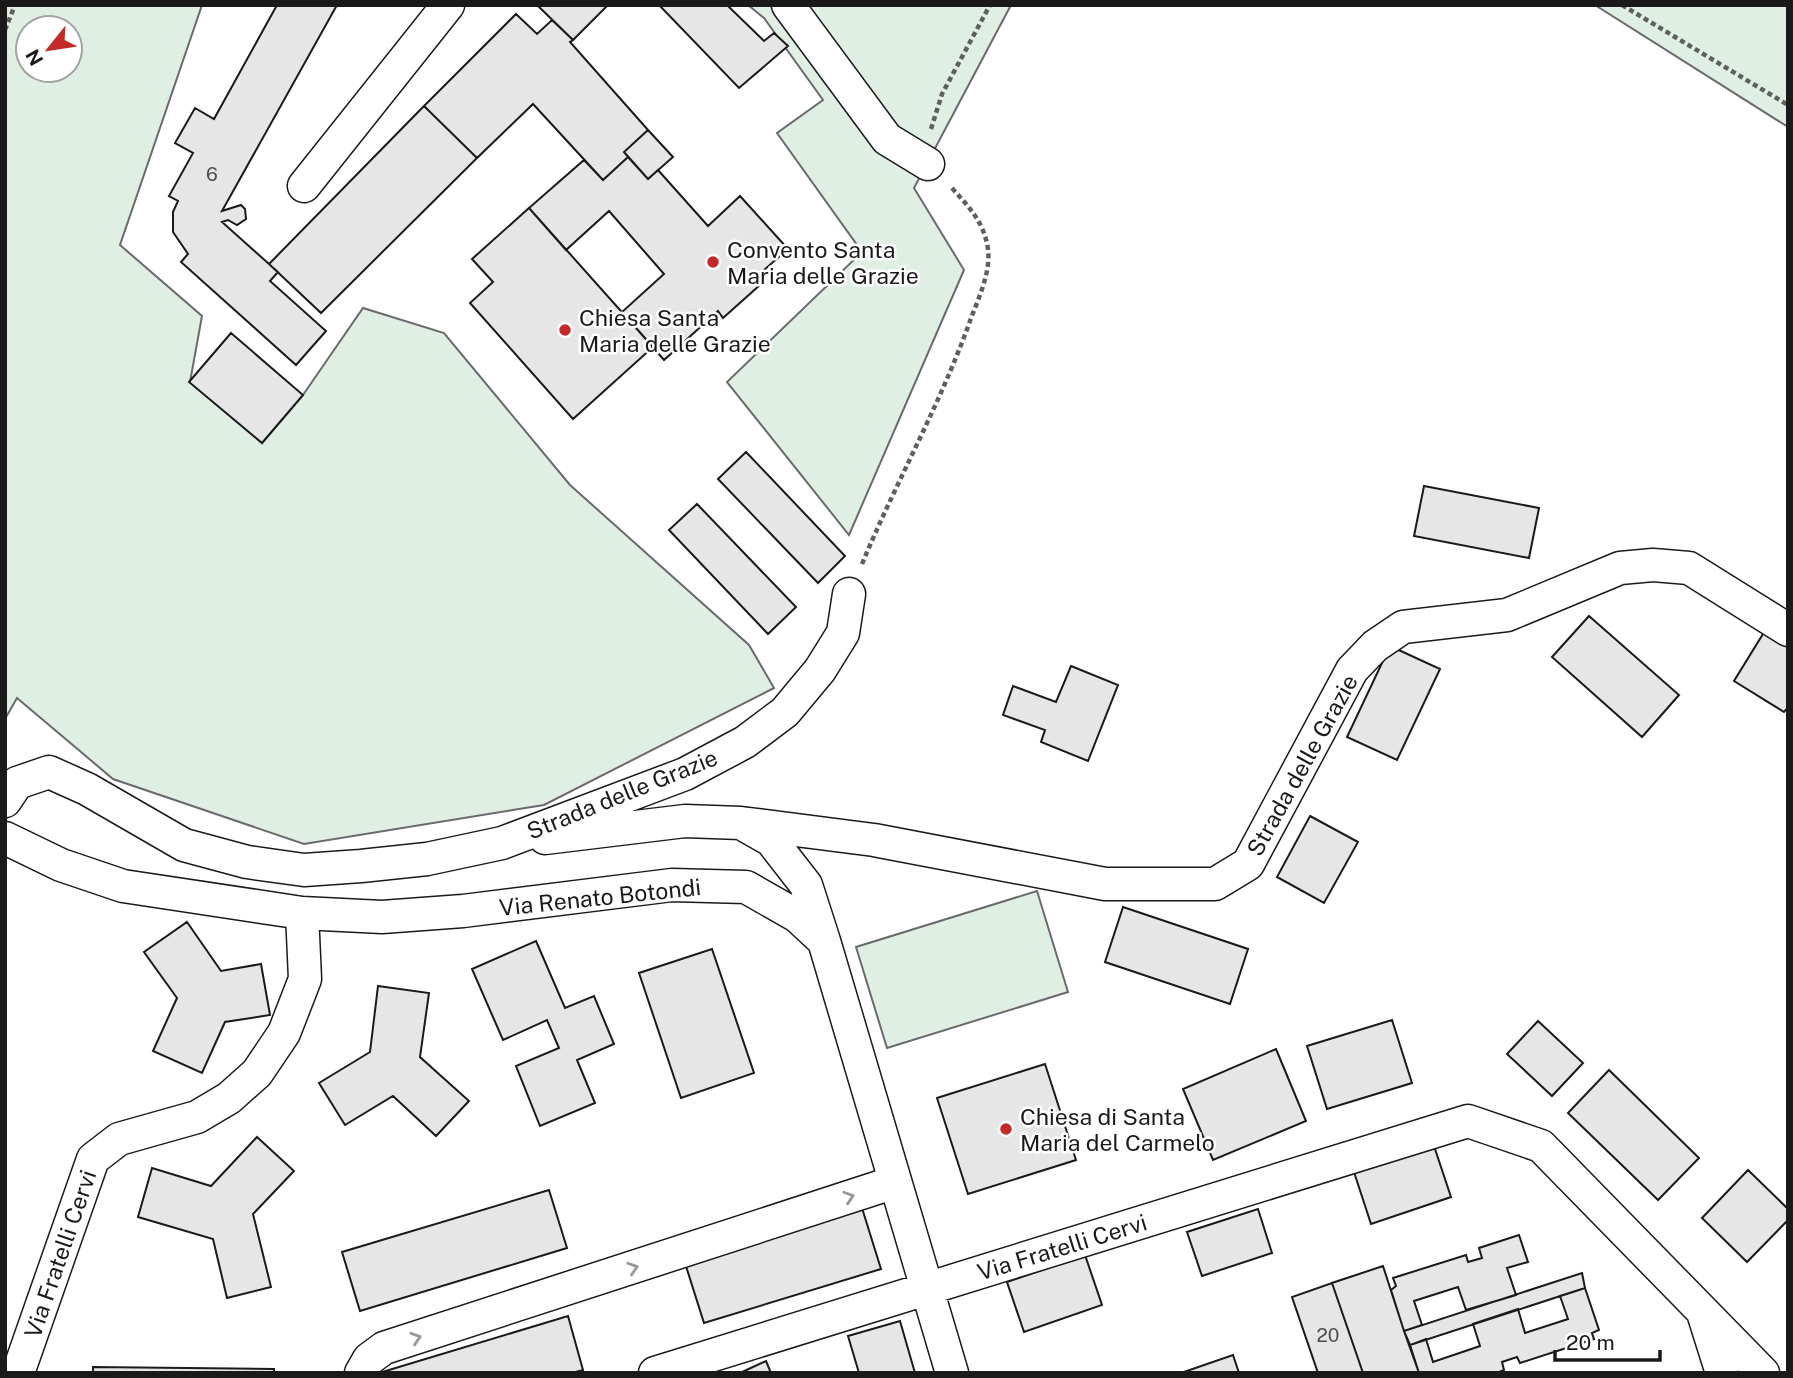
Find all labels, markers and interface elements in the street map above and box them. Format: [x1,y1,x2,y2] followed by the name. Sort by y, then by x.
[14,14,84,84] north arrow
[21,46,48,69] text: N
[206,163,218,185] house number: 6
[727,236,919,289] place label: Convento Santa Maria delle Grazie
[705,254,721,270] marker: Convento Santa Maria delle Grazie
[579,304,771,357] place label: Chiesa Santa Maria delle Grazie
[557,322,573,338] marker: Chiesa Santa Maria delle Grazie
[1241,670,1363,860] street label: Strada delle Grazie
[523,743,721,845] street label: Strada delle Grazie
[498,873,702,921] street label: Via Renato Botondi
[1020,1103,1215,1156] place label: Chiesa di Santa Maria del Carmelo
[998,1121,1014,1137] marker: Chiesa di Santa Maria del Carmelo
[19,1167,101,1341] street label: Via Fratelli Cervi
[843,1191,855,1206] one-way arrow
[974,1208,1150,1286] street label: Via Fratelli Cervi
[626,1261,638,1276] one-way arrow
[1555,1318,1660,1362] scale bar
[1317,1324,1339,1346] house number: 20
[1566,1330,1615,1355] text: 20 m
[410,1332,422,1346] one-way arrow

